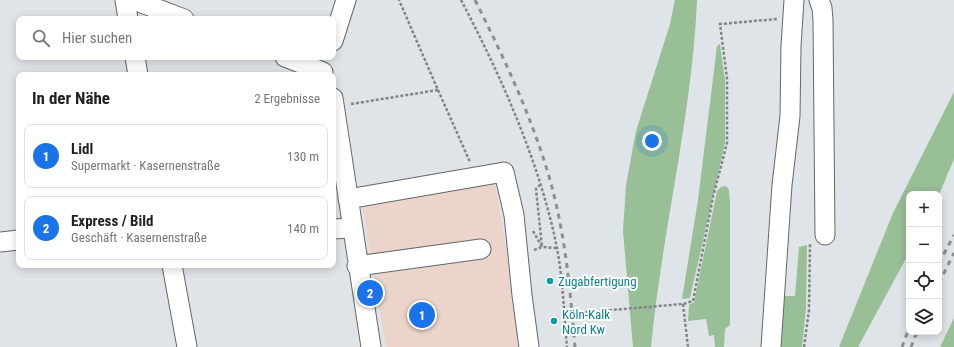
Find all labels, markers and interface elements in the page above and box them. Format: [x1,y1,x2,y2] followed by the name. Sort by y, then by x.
[16,16,336,60] search box
[30,27,52,49] icon: search
[62,29,132,47] text: Hier suchen
[32,88,110,108] text: In der Nähe
[254,91,320,106] text: 2 Ergebnisse
[642,131,662,151] your location
[71,140,93,158] text: Lidl
[43,149,49,164] text: 1
[287,149,319,164] text: 130 m
[71,158,220,173] text: Supermarkt · Kasernenstraße
[906,191,942,335] map controls
[906,191,942,227] button: +
[71,212,154,230] text: Express / Bild
[43,221,49,236] text: 2
[287,221,319,236] text: 140 m
[906,227,942,263] button: −
[71,230,207,245] text: Geschäft · Kasernenstraße
[906,263,942,299] button: locate
[558,274,637,289] place label: Zugabfertigung
[545,276,555,286] marker: Zugabfertigung
[357,278,383,308] pin: 2
[906,299,942,335] button: layers
[409,300,435,330] pin: 1
[562,307,610,337] place label: Köln-Kalk Nord Kw
[549,316,559,326] marker: Köln-Kalk Nord Kw

